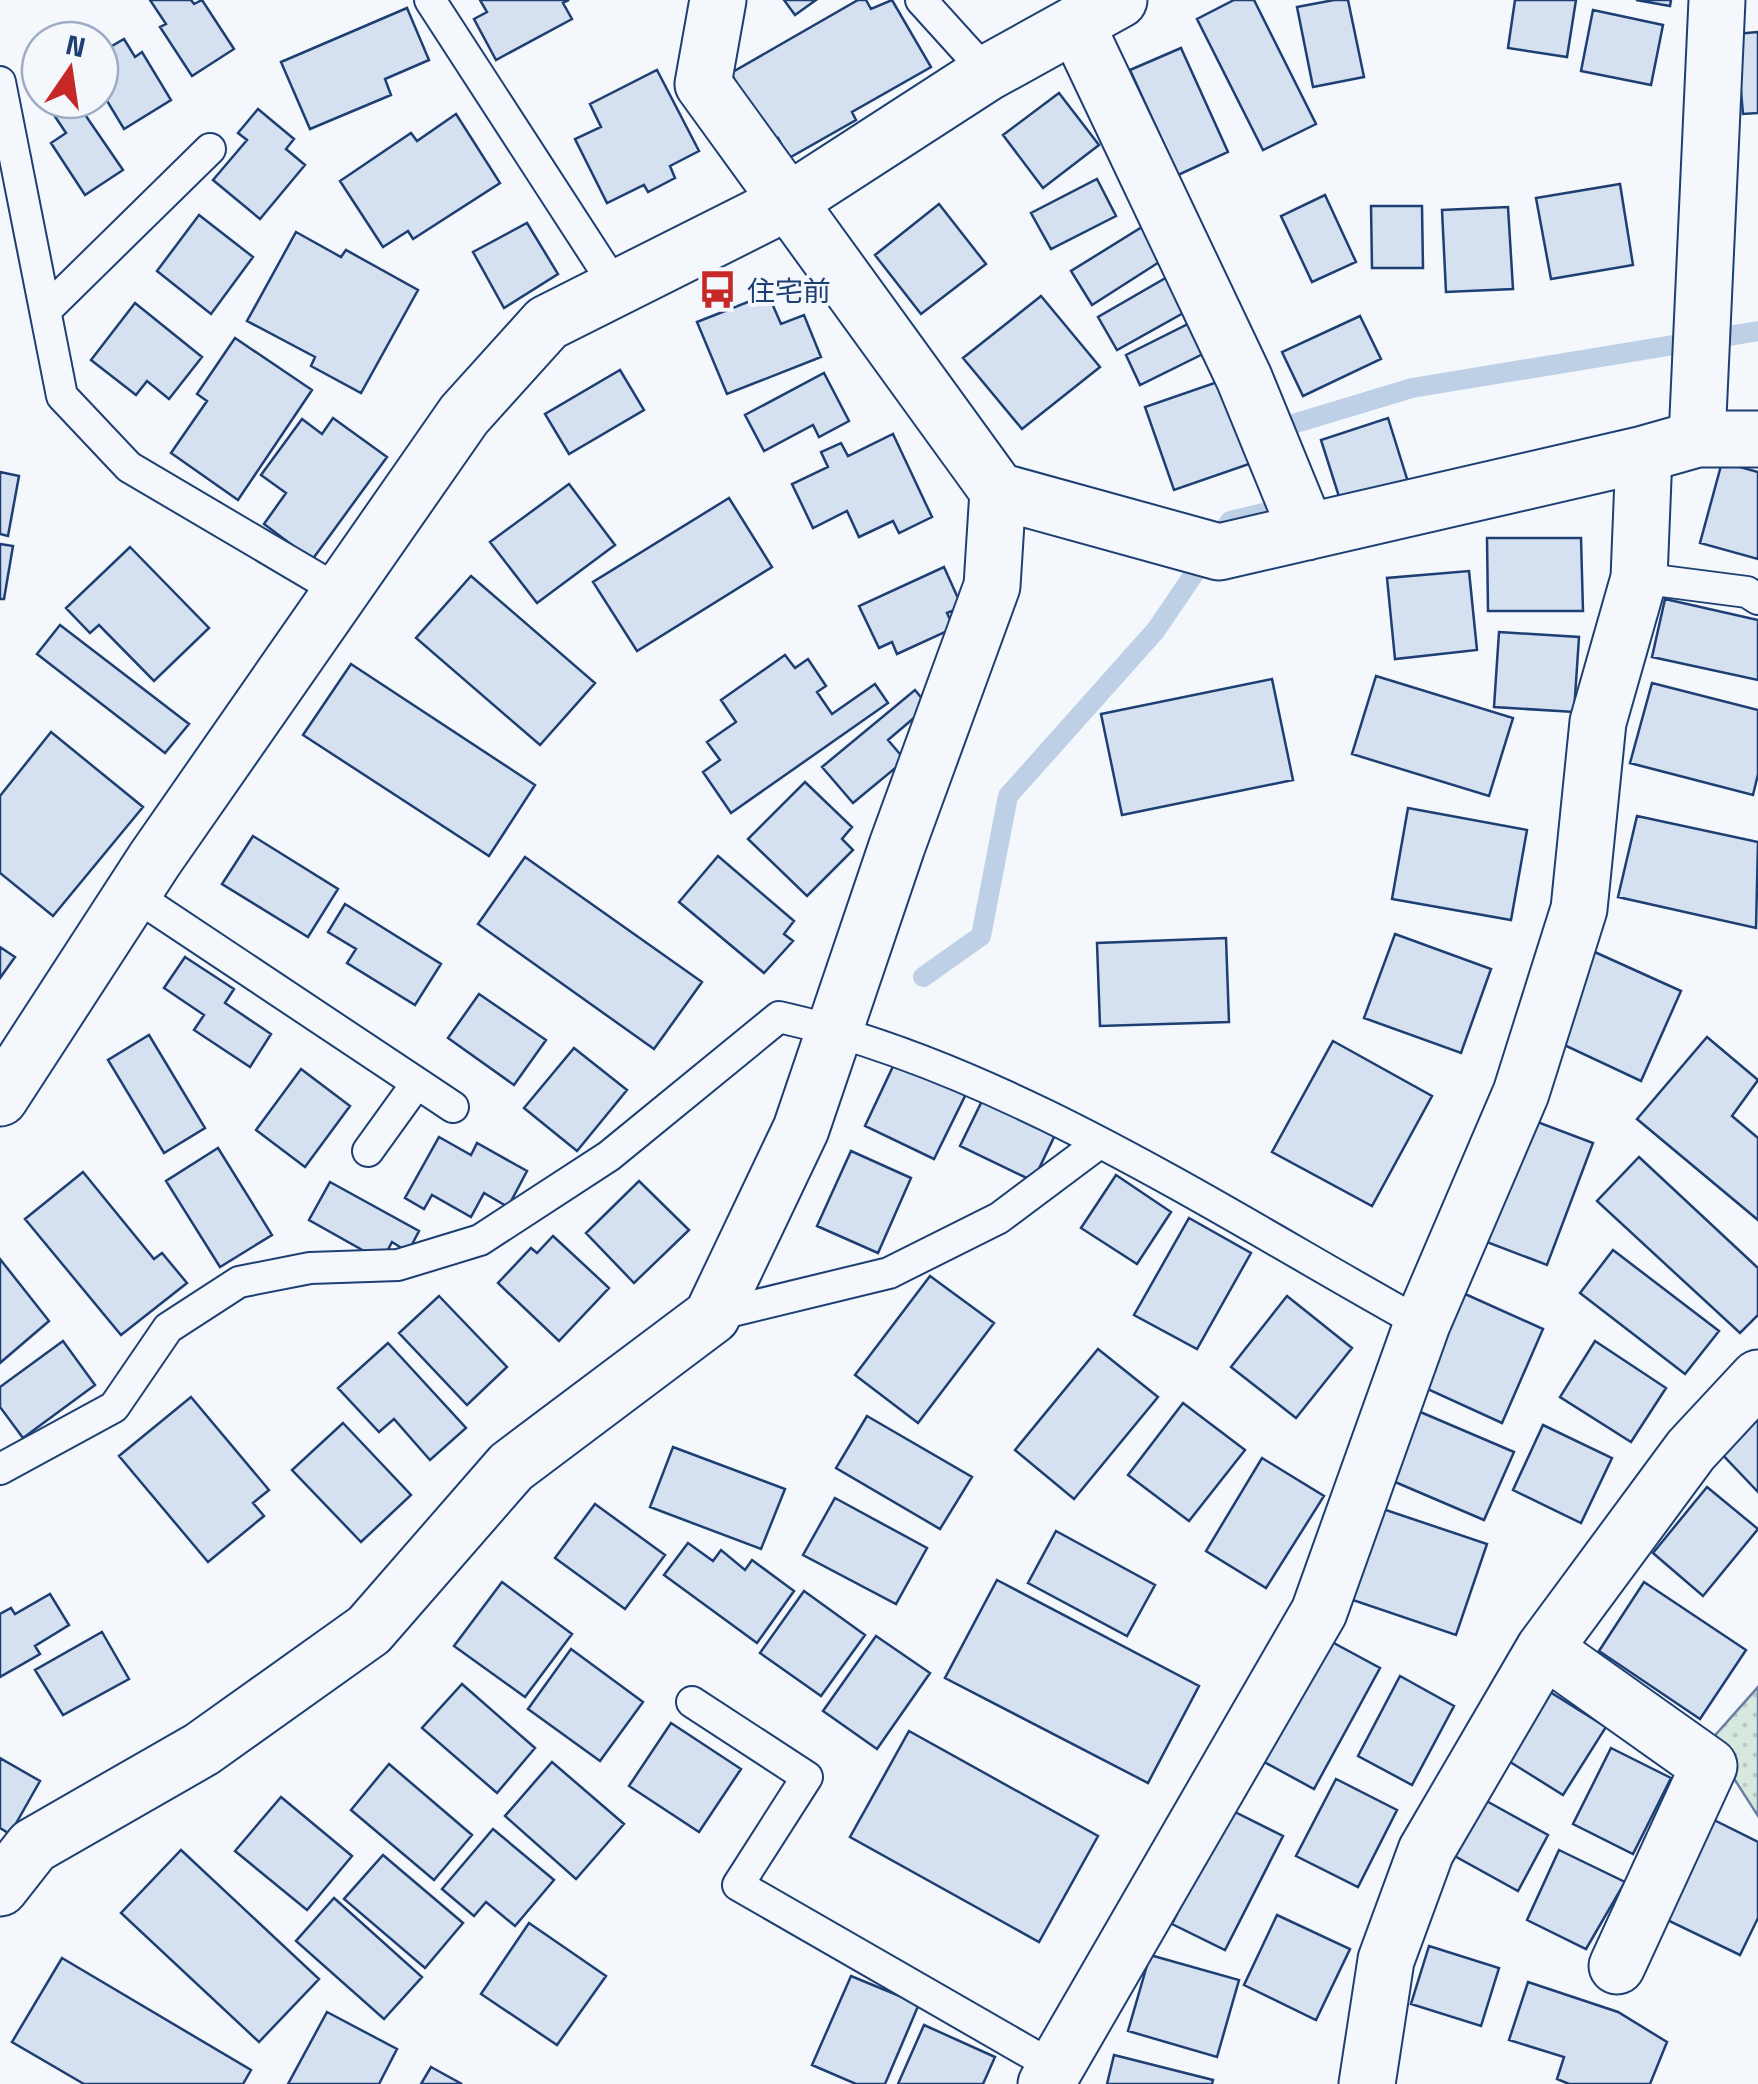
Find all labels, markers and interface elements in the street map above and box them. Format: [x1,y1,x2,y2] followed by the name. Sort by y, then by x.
[20,20,120,120] north arrow
[61,22,90,68] text: N
[696,269,738,311] bus stop icon: 住宅前
[747,269,831,312] place label: 住宅前

